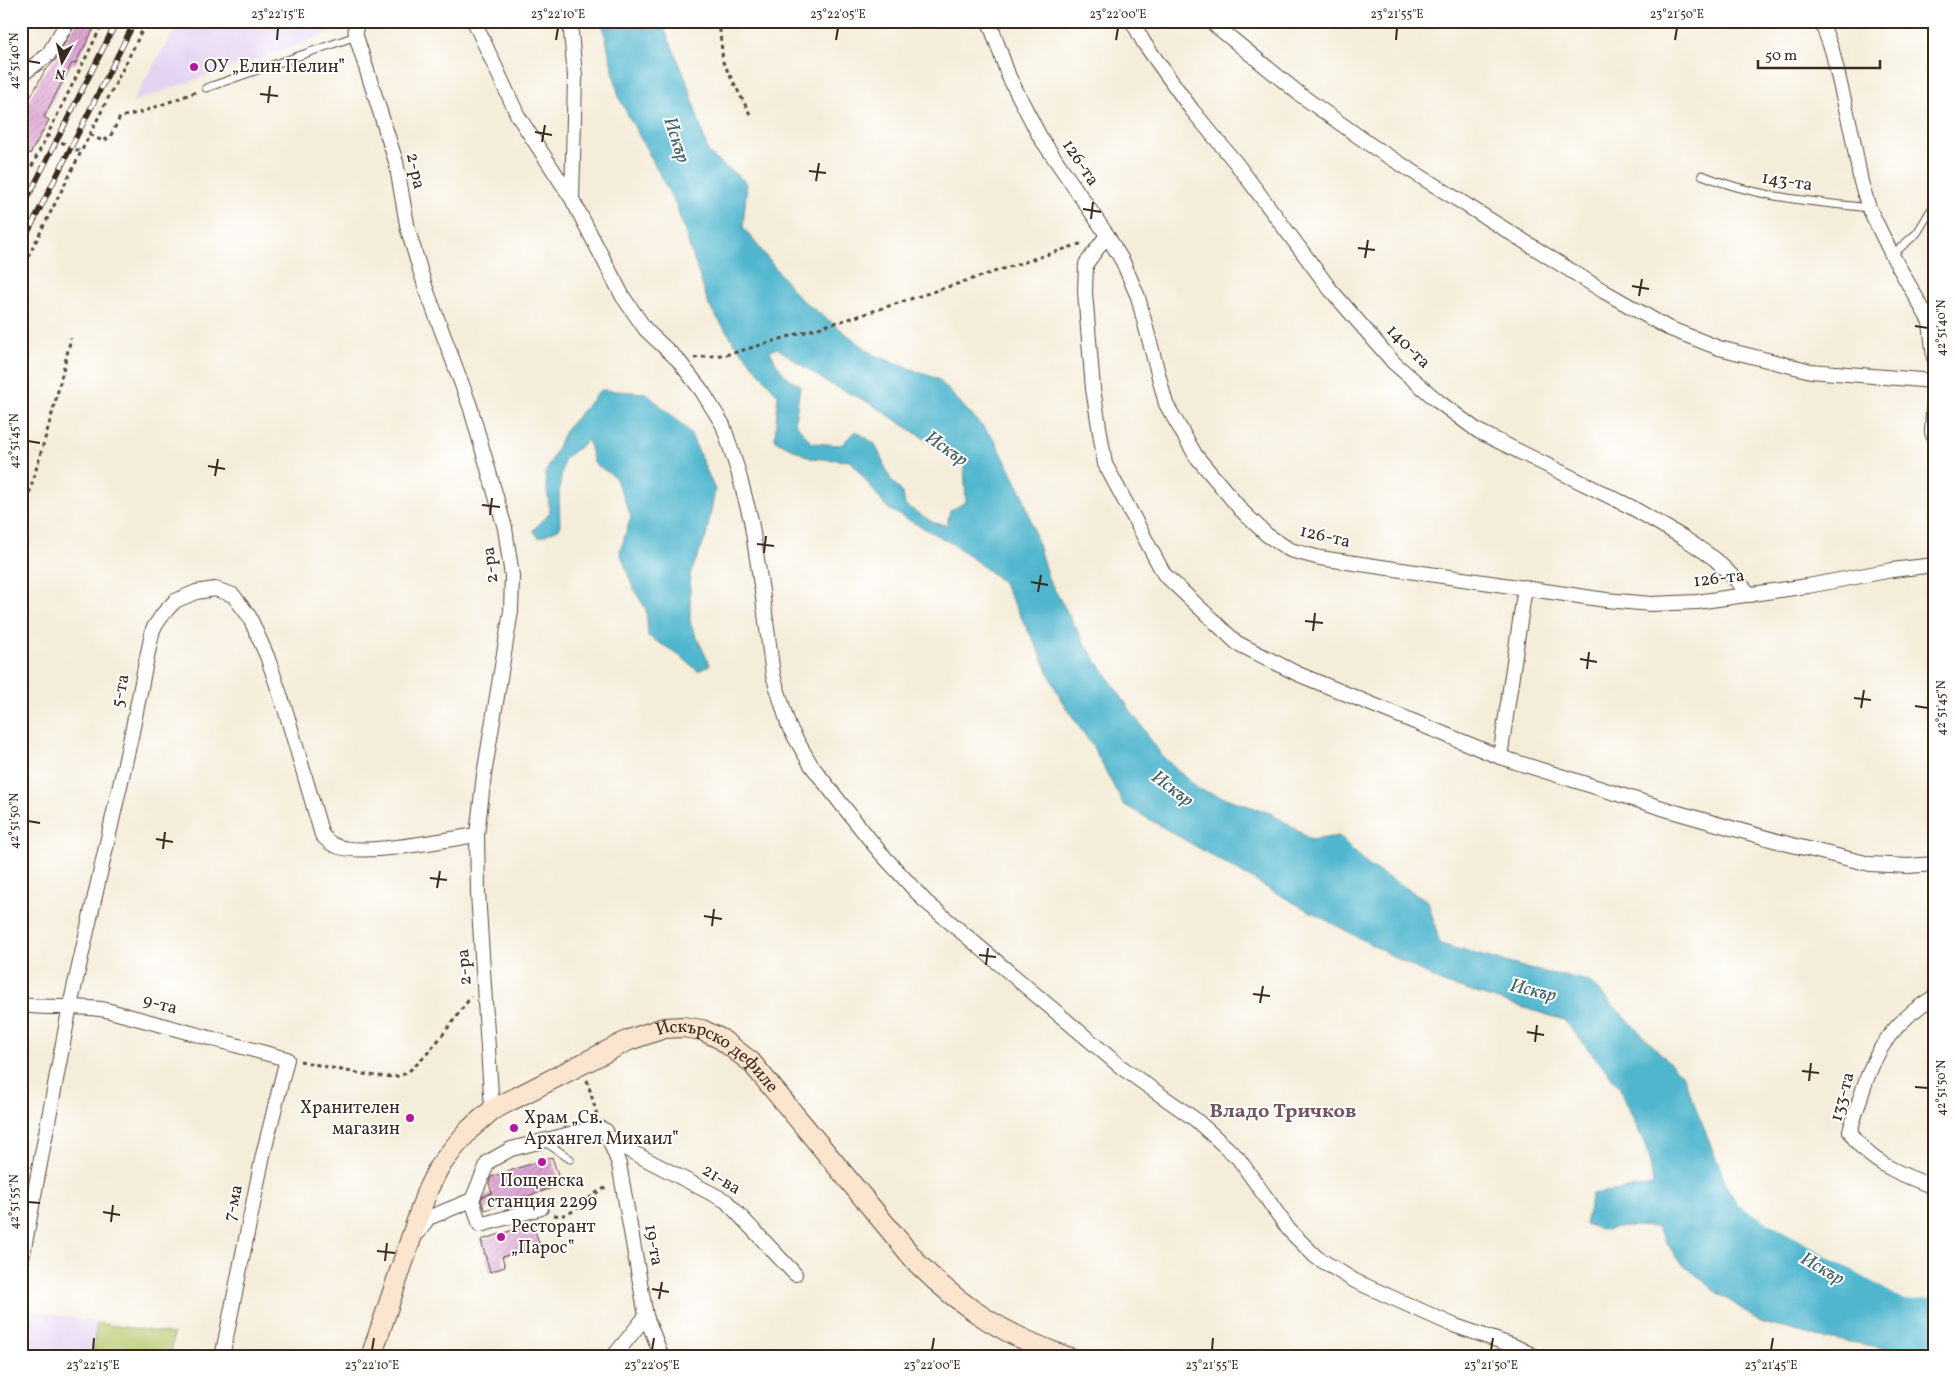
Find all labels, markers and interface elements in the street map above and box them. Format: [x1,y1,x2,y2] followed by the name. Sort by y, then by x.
[251,7,305,23] text: 23°22'15"E
[531,7,585,23] text: 23°22'10"E
[810,7,866,23] text: 23°22'05"E
[1089,7,1147,23] text: 23°22'00"E
[1371,7,1423,23] text: 23°21'55"E
[1650,7,1704,23] text: 23°21'50"E
[7,33,23,89] text: 42°51'40"N
[38,38,88,88] north arrow
[1758,38,1880,70] scale bar
[1765,46,1797,67] text: 50 m
[204,55,345,80] place label: ОУ „Елин Пелин‟
[188,61,200,73] marker: ОУ „Елин Пелин‟
[54,63,67,84] text: N
[656,114,696,166] water label: Искър
[1055,135,1105,191] street label: 126-та
[399,151,431,191] street label: 2-ра
[1760,166,1814,198] street label: 143-та
[1934,300,1950,356] text: 42°51'40"N
[1380,319,1436,375] street label: 140-та
[7,413,23,469] text: 42°51'45"N
[919,425,973,473] water label: Искър
[1297,519,1353,555] street label: 126-та
[477,546,505,584] street label: 2-ра
[1692,563,1746,595] street label: 126-та
[106,672,136,710] street label: 5-та
[1934,680,1950,736] text: 42°51'45"N
[1145,765,1199,814] water label: Искър
[7,793,23,849] text: 42°51'50"N
[451,948,479,986] street label: 2-ра
[1507,973,1559,1009] water label: Искър
[140,988,180,1022] street label: 9-та
[652,1014,784,1098] street label: Искърско дефиле
[1934,1060,1950,1116] text: 42°51'50"N
[1824,1069,1862,1125] street label: 133-та
[300,1096,400,1142] place label: Хранителен магазин
[1210,1098,1356,1126] district label: Владо Тричков
[524,1106,679,1152] place label: Храм „Св. Архангел Михаил‟
[404,1112,416,1124] marker: Хранителен магазин
[508,1122,520,1134] marker: Храм „Св. Архангел Михаил‟
[536,1156,548,1168] marker: Пощенска станция 2299
[697,1158,745,1202] street label: 21-ва
[487,1169,597,1215] place label: Пощенска станция 2299
[7,1174,23,1230] text: 42°51'55"N
[218,1182,250,1224] street label: 7-ма
[511,1215,596,1261] place label: Ресторант „Парос‟
[637,1222,669,1268] street label: 19-та
[495,1231,507,1243] marker: Ресторант „Парос‟
[1795,1246,1849,1292] water label: Искър
[66,1358,120,1374] text: 23°22'15"E
[345,1358,399,1374] text: 23°22'10"E
[624,1358,680,1374] text: 23°22'05"E
[903,1358,961,1374] text: 23°22'00"E
[1186,1358,1238,1374] text: 23°21'55"E
[1464,1358,1518,1374] text: 23°21'50"E
[1744,1358,1798,1374] text: 23°21'45"E

